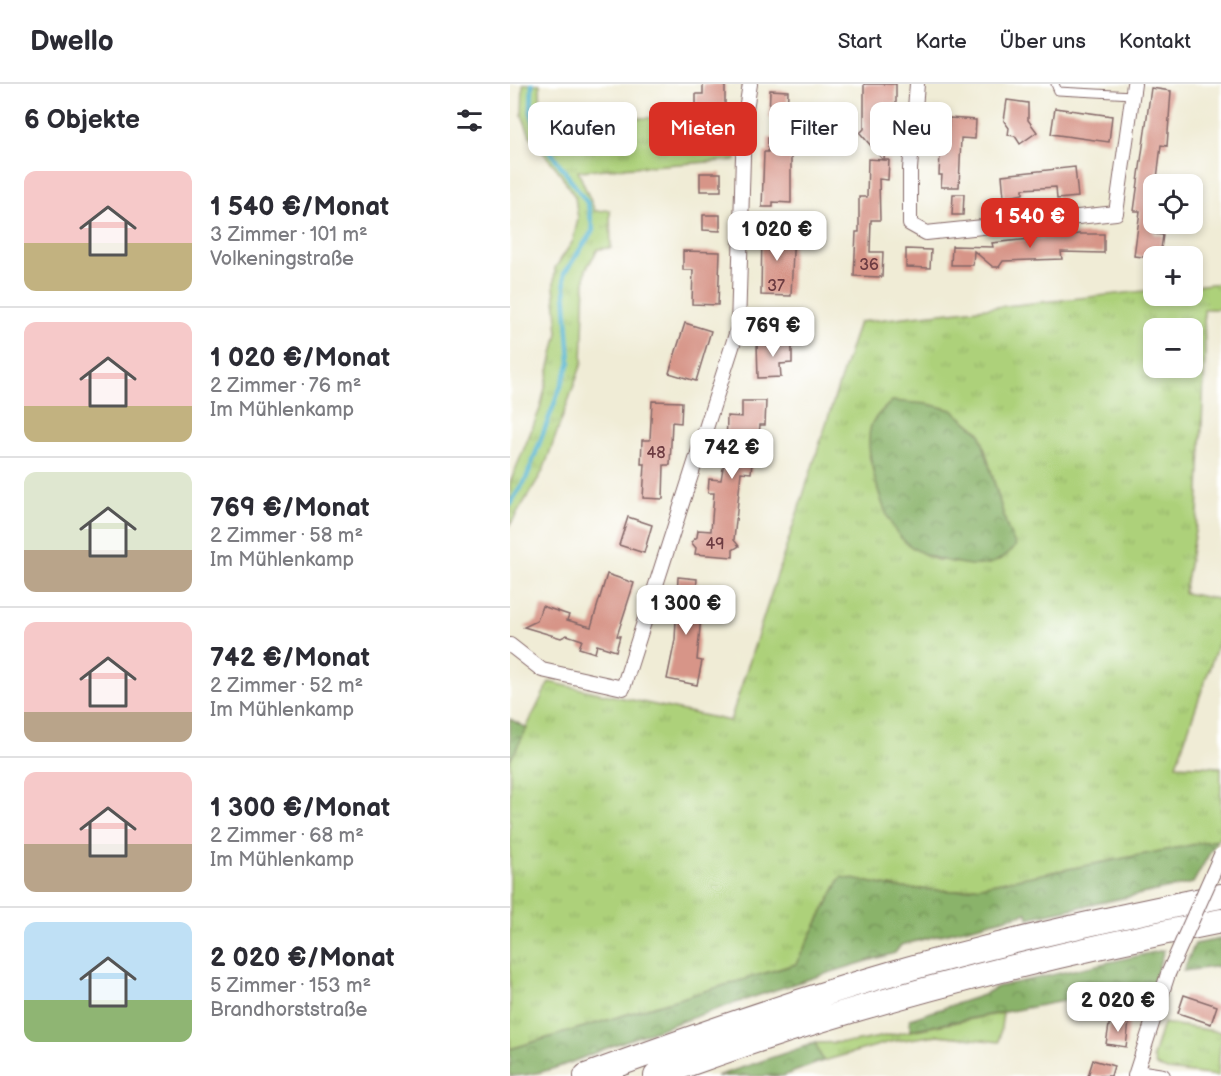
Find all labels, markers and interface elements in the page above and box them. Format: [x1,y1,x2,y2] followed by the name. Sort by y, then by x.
[30,25,114,58] text: Dwello
[838,29,882,54] text: Start
[915,29,967,54] text: Karte
[1000,29,1086,54] text: Über uns
[1119,29,1191,54] text: Kontakt
[528,102,637,156] chip: Kaufen
[649,102,757,156] chip: Mieten
[769,102,858,156] chip: Filter
[870,102,952,156] chip: Neu
[453,104,486,137] icon: filters
[24,105,140,136] text: 6 Objekte
[1143,174,1203,378] map controls
[1143,174,1203,234] button: locate
[210,192,389,223] text: 1 540 €/Monat
[72,195,144,267] icon: home
[975,198,1085,249] pin: 1 540 €
[995,205,1065,229] text: 1 540 €
[722,211,832,262] pin: 1 020 €
[742,218,812,242] text: 1 020 €
[210,223,368,247] text: 3 Zimmer · 101 m²
[1143,246,1203,306] button: +
[210,247,354,271] text: Volkeningstraße
[859,256,879,275] house number: 36
[767,277,785,296] house number: 37
[731,307,815,358] pin: 769 €
[745,314,801,338] text: 769 €
[1143,318,1203,378] button: −
[210,343,390,374] text: 1 020 €/Monat
[72,346,144,418] icon: home
[210,374,361,398] text: 2 Zimmer · 76 m²
[210,398,354,422] text: Im Mühlenkamp
[690,429,774,480] pin: 742 €
[704,436,760,460] text: 742 €
[646,444,666,463] house number: 48
[210,493,370,524] text: 769 €/Monat
[72,496,144,568] icon: home
[210,524,363,548] text: 2 Zimmer · 58 m²
[705,535,725,554] house number: 49
[210,548,354,572] text: Im Mühlenkamp
[631,585,741,636] pin: 1 300 €
[651,592,721,616] text: 1 300 €
[210,643,370,674] text: 742 €/Monat
[72,646,144,718] icon: home
[210,674,363,698] text: 2 Zimmer · 52 m²
[210,698,354,722] text: Im Mühlenkamp
[210,793,390,824] text: 1 300 €/Monat
[72,796,144,868] icon: home
[210,824,364,848] text: 2 Zimmer · 68 m²
[210,848,354,872] text: Im Mühlenkamp
[210,943,395,974] text: 2 020 €/Monat
[72,946,144,1018] icon: home
[210,974,371,998] text: 5 Zimmer · 153 m²
[1063,982,1173,1033] pin: 2 020 €
[1081,989,1155,1013] text: 2 020 €
[210,998,367,1022] text: Brandhorststraße

